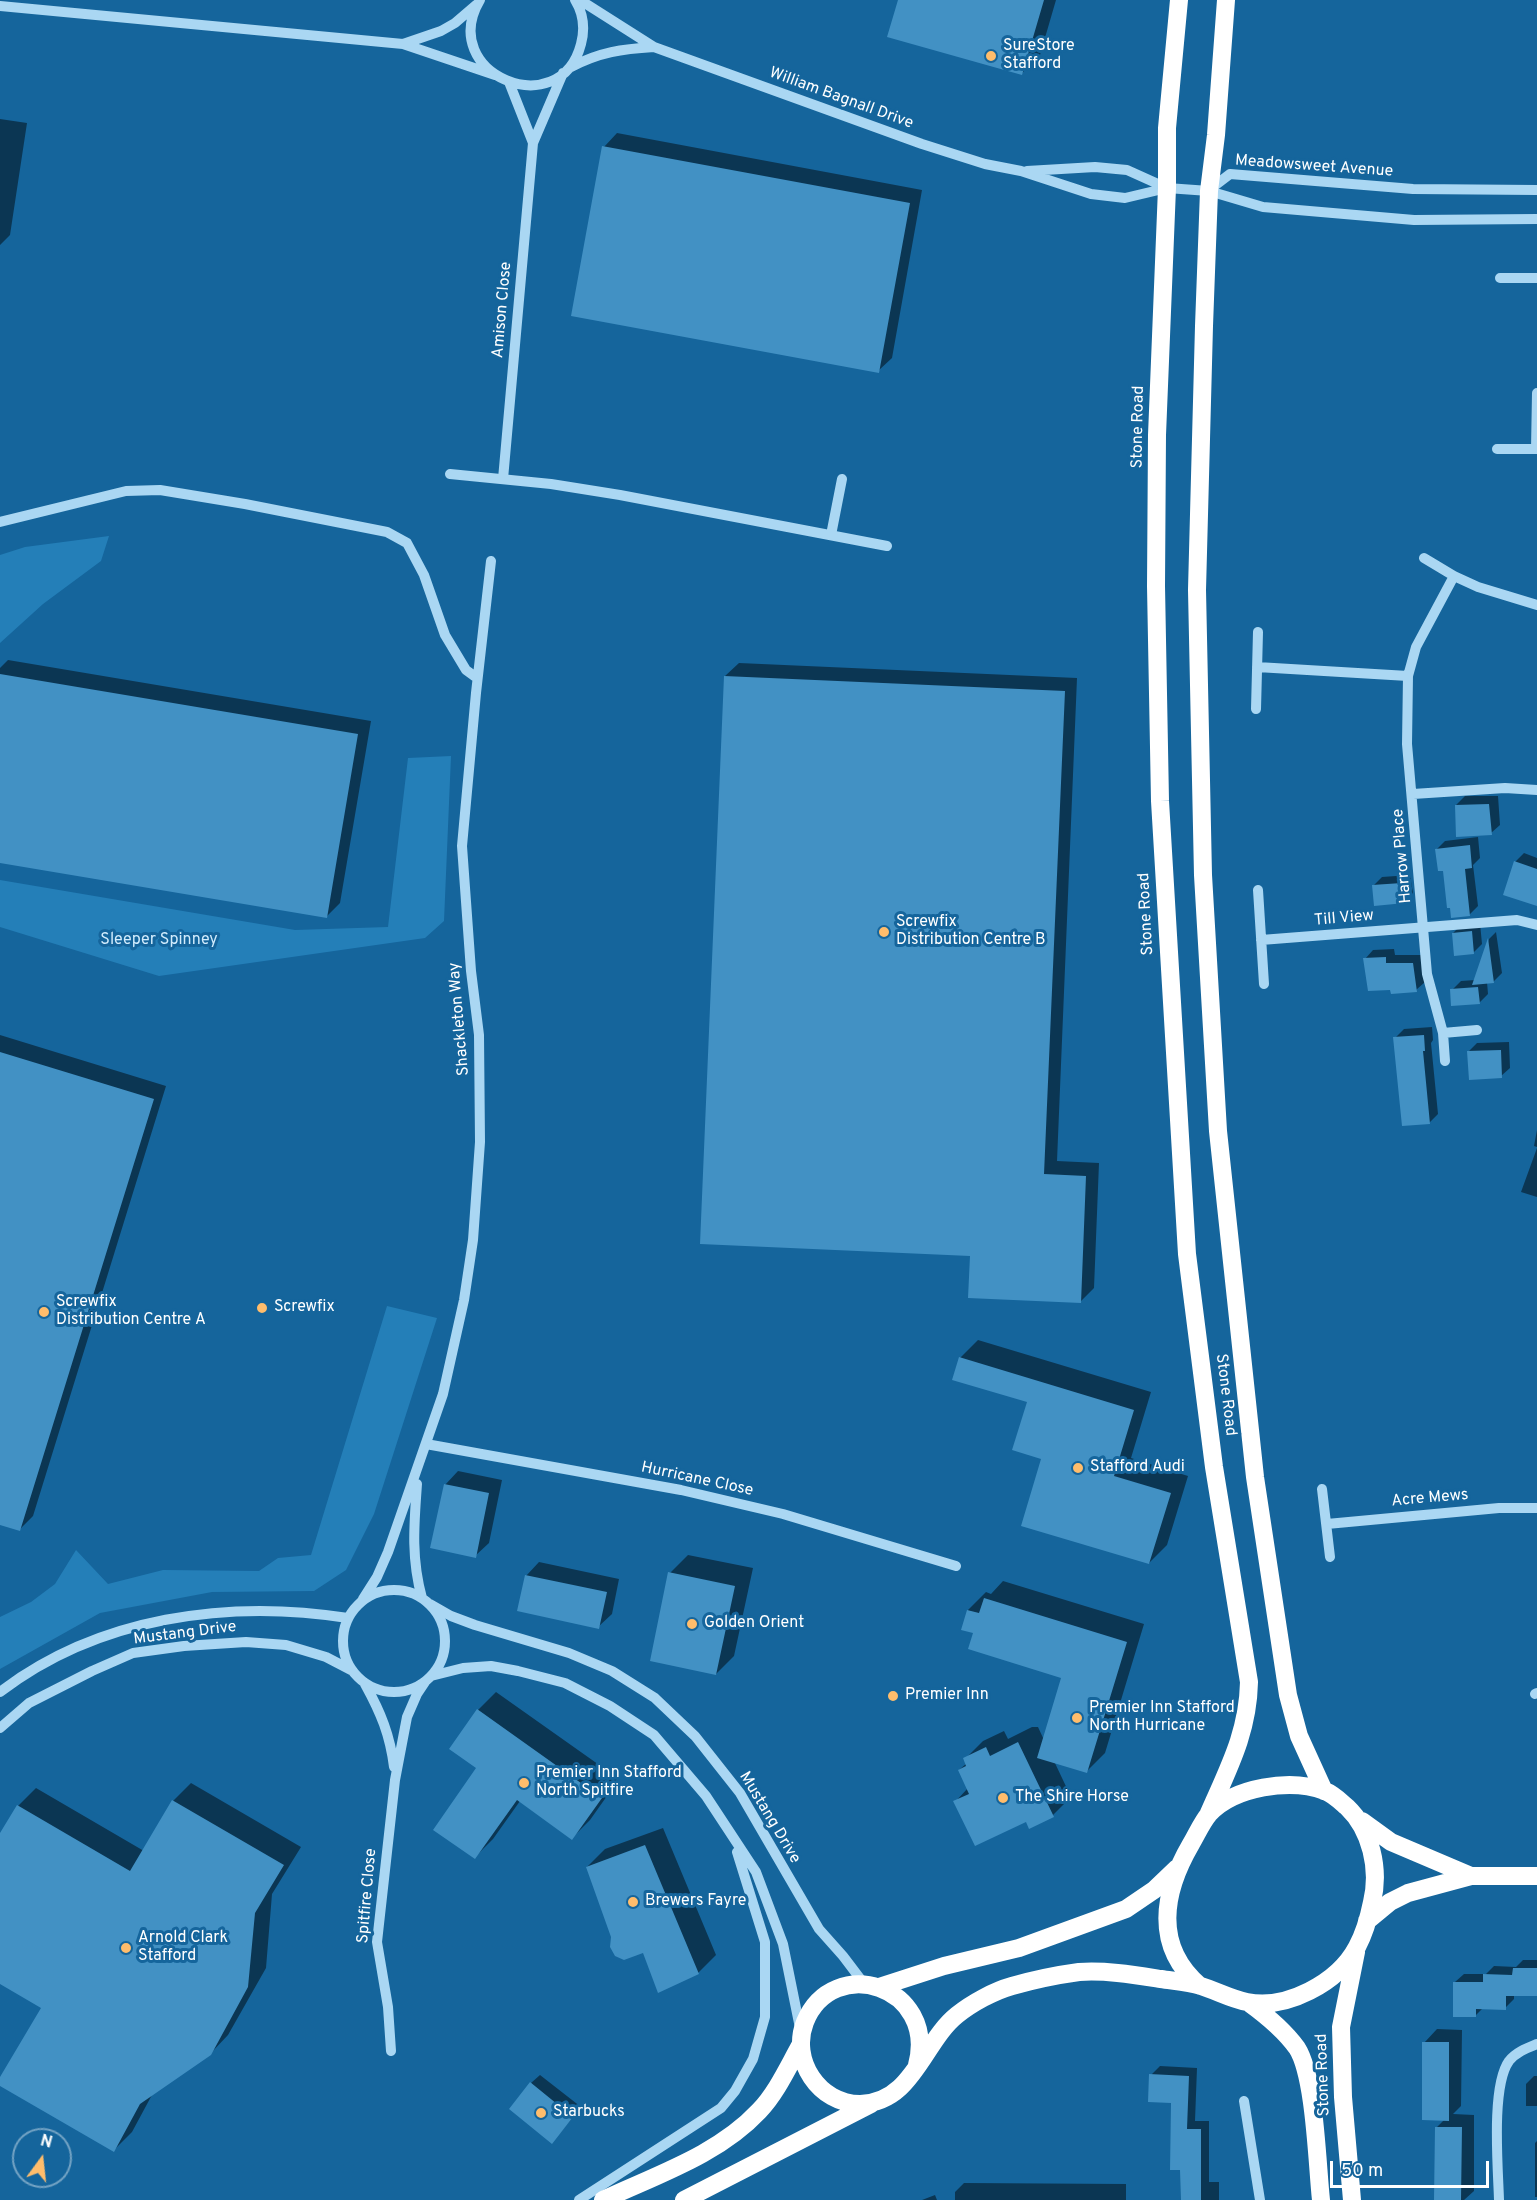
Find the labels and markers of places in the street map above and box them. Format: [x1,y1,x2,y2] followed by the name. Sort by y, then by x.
[1003,37,1075,75] place label: SureStore Stafford
[984,49,998,63] marker: SureStore Stafford
[896,913,1045,951] place label: Screwfix Distribution Centre B
[877,925,891,939] marker: Screwfix Distribution Centre B
[56,1293,206,1331] place label: Screwfix Distribution Centre A
[274,1298,335,1318] place label: Screwfix
[255,1301,269,1315] marker: Screwfix
[37,1305,51,1319] marker: Screwfix Distribution Centre A
[1090,1458,1185,1478] place label: Stafford Audi
[1071,1461,1085,1475] marker: Stafford Audi
[704,1614,804,1634] place label: Golden Orient
[685,1617,699,1631] marker: Golden Orient
[905,1686,989,1706] place label: Premier Inn
[886,1689,900,1703] marker: Premier Inn
[1089,1699,1235,1737] place label: Premier Inn Stafford North Hurricane
[1070,1711,1084,1725] marker: Premier Inn Stafford North Hurricane
[536,1764,682,1802] place label: Premier Inn Stafford North Spitfire
[517,1776,531,1790] marker: Premier Inn Stafford North Spitfire
[1015,1788,1129,1808] place label: The Shire Horse
[996,1791,1010,1805] marker: The Shire Horse
[645,1892,746,1912] place label: Brewers Fayre
[626,1895,640,1909] marker: Brewers Fayre
[138,1929,228,1967] place label: Arnold Clark Stafford
[119,1941,133,1955] marker: Arnold Clark Stafford
[553,2103,625,2123] place label: Starbucks
[534,2106,548,2120] marker: Starbucks

